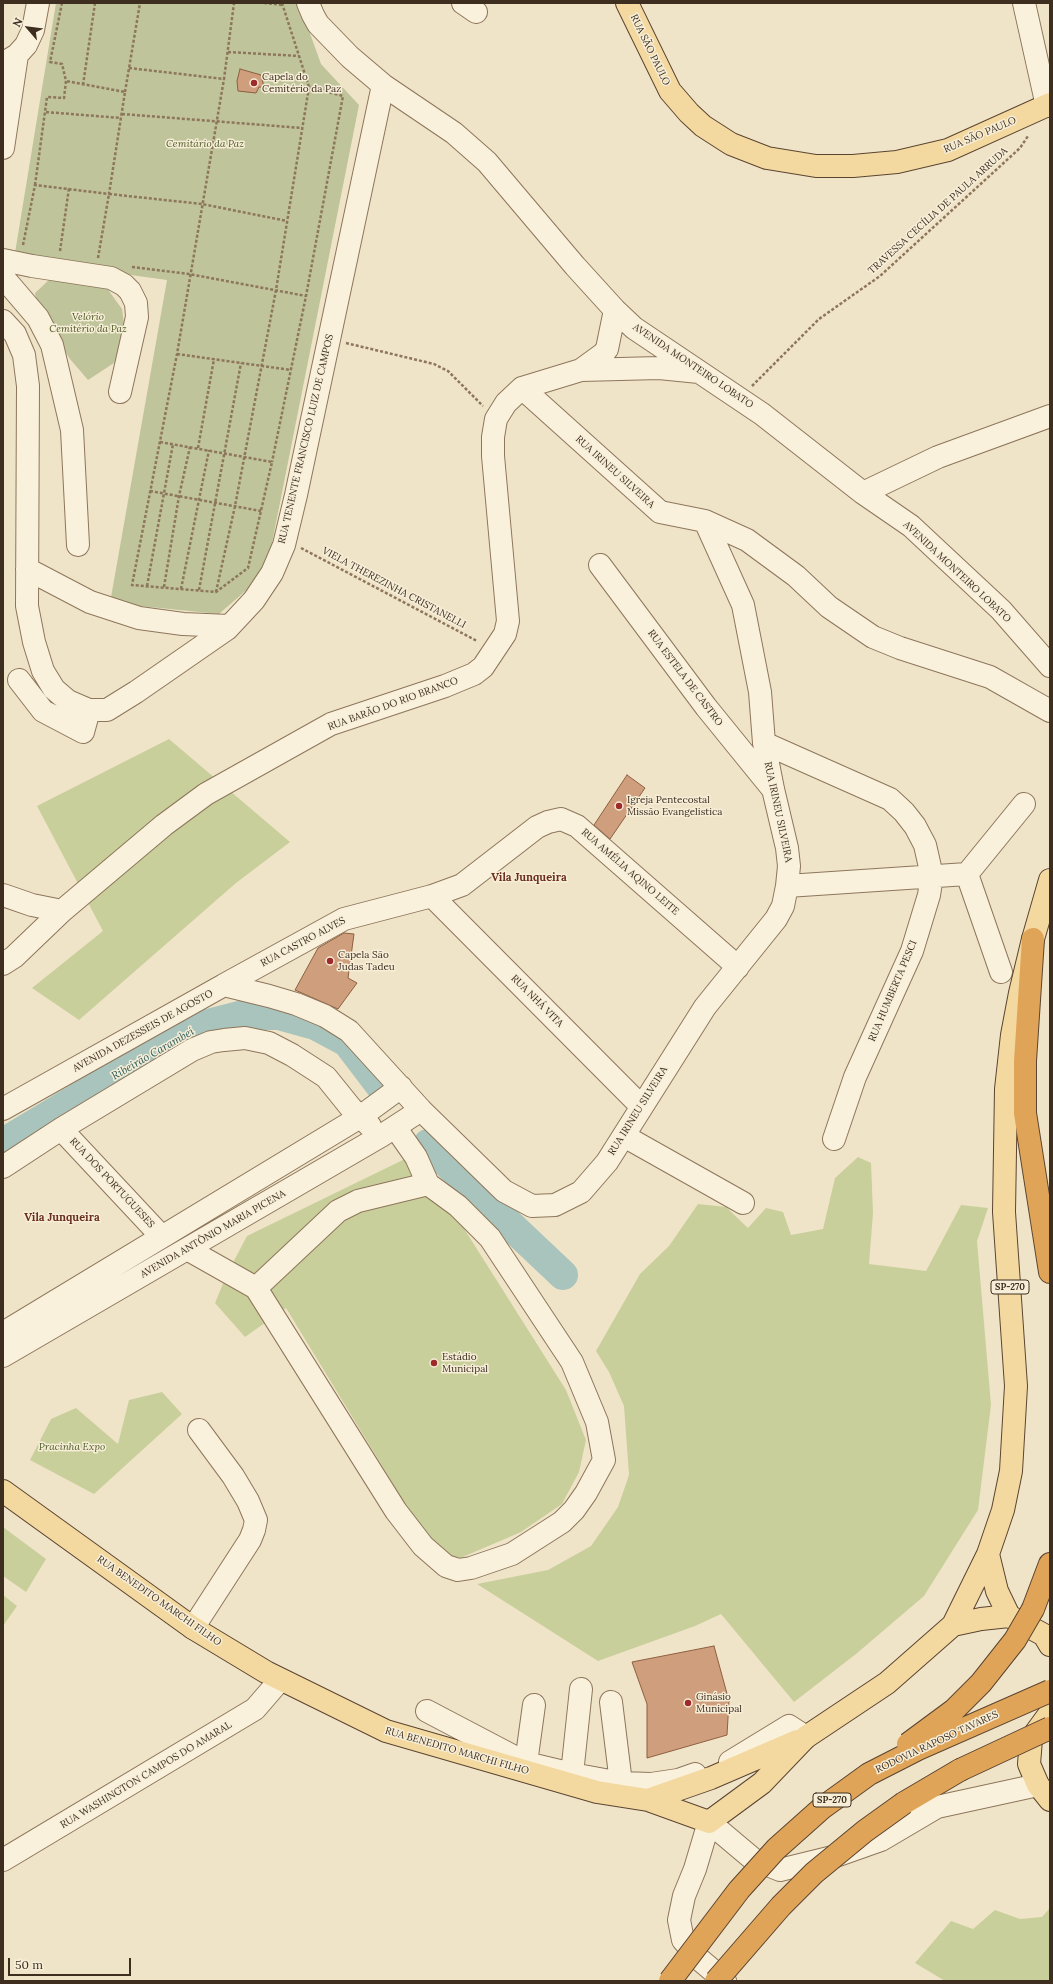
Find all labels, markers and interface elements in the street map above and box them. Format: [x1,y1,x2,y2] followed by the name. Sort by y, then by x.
[8,8,48,48] north arrow
[628,12,672,88] street label: RUA SÃO PAULO
[9,15,26,29] text: N
[262,71,341,94] place label: Capela do Cemítério da Paz
[249,78,259,88] marker: Capela do Cemítério da Paz
[942,114,1018,156] street label: RUA SÃO PAULO
[166,138,244,150] park label: Cemitário da Paz
[866,145,1010,277] street label: TRAVESSA CECÍLIA DE PAULA ARRUDA
[49,311,127,334] park label: Velório Cemitério da Paz
[630,321,756,411] street label: AVENIDA MONTEIRO LOBATO
[276,333,336,545] street label: RUA TENENTE FRANCISCO LUIZ DE CAMPOS
[573,433,657,511] street label: RUA IRINEU SILVEIRA
[901,519,1013,625] street label: AVENIDA MONTEIRO LOBATO
[320,545,468,631] street label: VIELA THEREZINHA CRISTANELLI
[645,628,725,728] street label: RUA ESTELA DE CASTRO
[326,675,460,733] street label: RUA BARÃO DO RIO BRANCO
[761,761,795,863] street label: RUA IRINEU SILVEIRA
[627,794,722,818] place label: Igreja Pentecostal Missão Evangelistica
[614,801,624,811] marker: Igreja Pentecostal Missão Evangelistica
[579,826,681,918] street label: RUA AMÉLIA AQINO LEITE
[491,871,567,885] district label: Vila Junqueira
[259,915,347,969] street label: RUA CASTRO ALVES
[866,939,920,1043] street label: RUA HUMBERTA PESCI
[338,949,395,972] place label: Capela São Judas Tadeu
[325,956,335,966] marker: Capela São Judas Tadeu
[508,972,566,1030] street label: RUA NHÁ VITA
[71,987,215,1075] street label: AVENIDA DEZESSEIS DE AGOSTO
[109,1025,197,1083] water label: Ribeirão Carambeí
[606,1064,670,1158] street label: RUA IRINEU SILVEIRA
[67,1135,157,1231] street label: RUA DOS PORTUGUESES
[138,1187,288,1281] street label: AVENIDA ANTÔNIO MARIA PICENA
[24,1211,100,1225] district label: Vila Junqueira
[991,1280,1029,1294] road number: SP-270
[442,1351,488,1374] place label: Estádio Municipal
[429,1358,439,1368] marker: Estádio Municipal
[39,1441,105,1453] park label: Pracinha Expo
[95,1553,223,1649] street label: RUA BENEDITO MARCHI FILHO
[696,1691,742,1714] place label: Ginásio Municipal
[683,1698,693,1708] marker: Ginásio Municipal
[874,1708,1000,1776] street label: RODOVIA RAPOSO TAVARES
[58,1719,234,1831] street label: RUA WASHINGTON CAMPOS DO AMARAL
[384,1725,530,1777] street label: RUA BENEDITO MARCHI FILHO
[813,1793,851,1807] road number: SP-270
[10,1950,133,1976] scale bar
[15,1957,43,1972] text: 50 m

